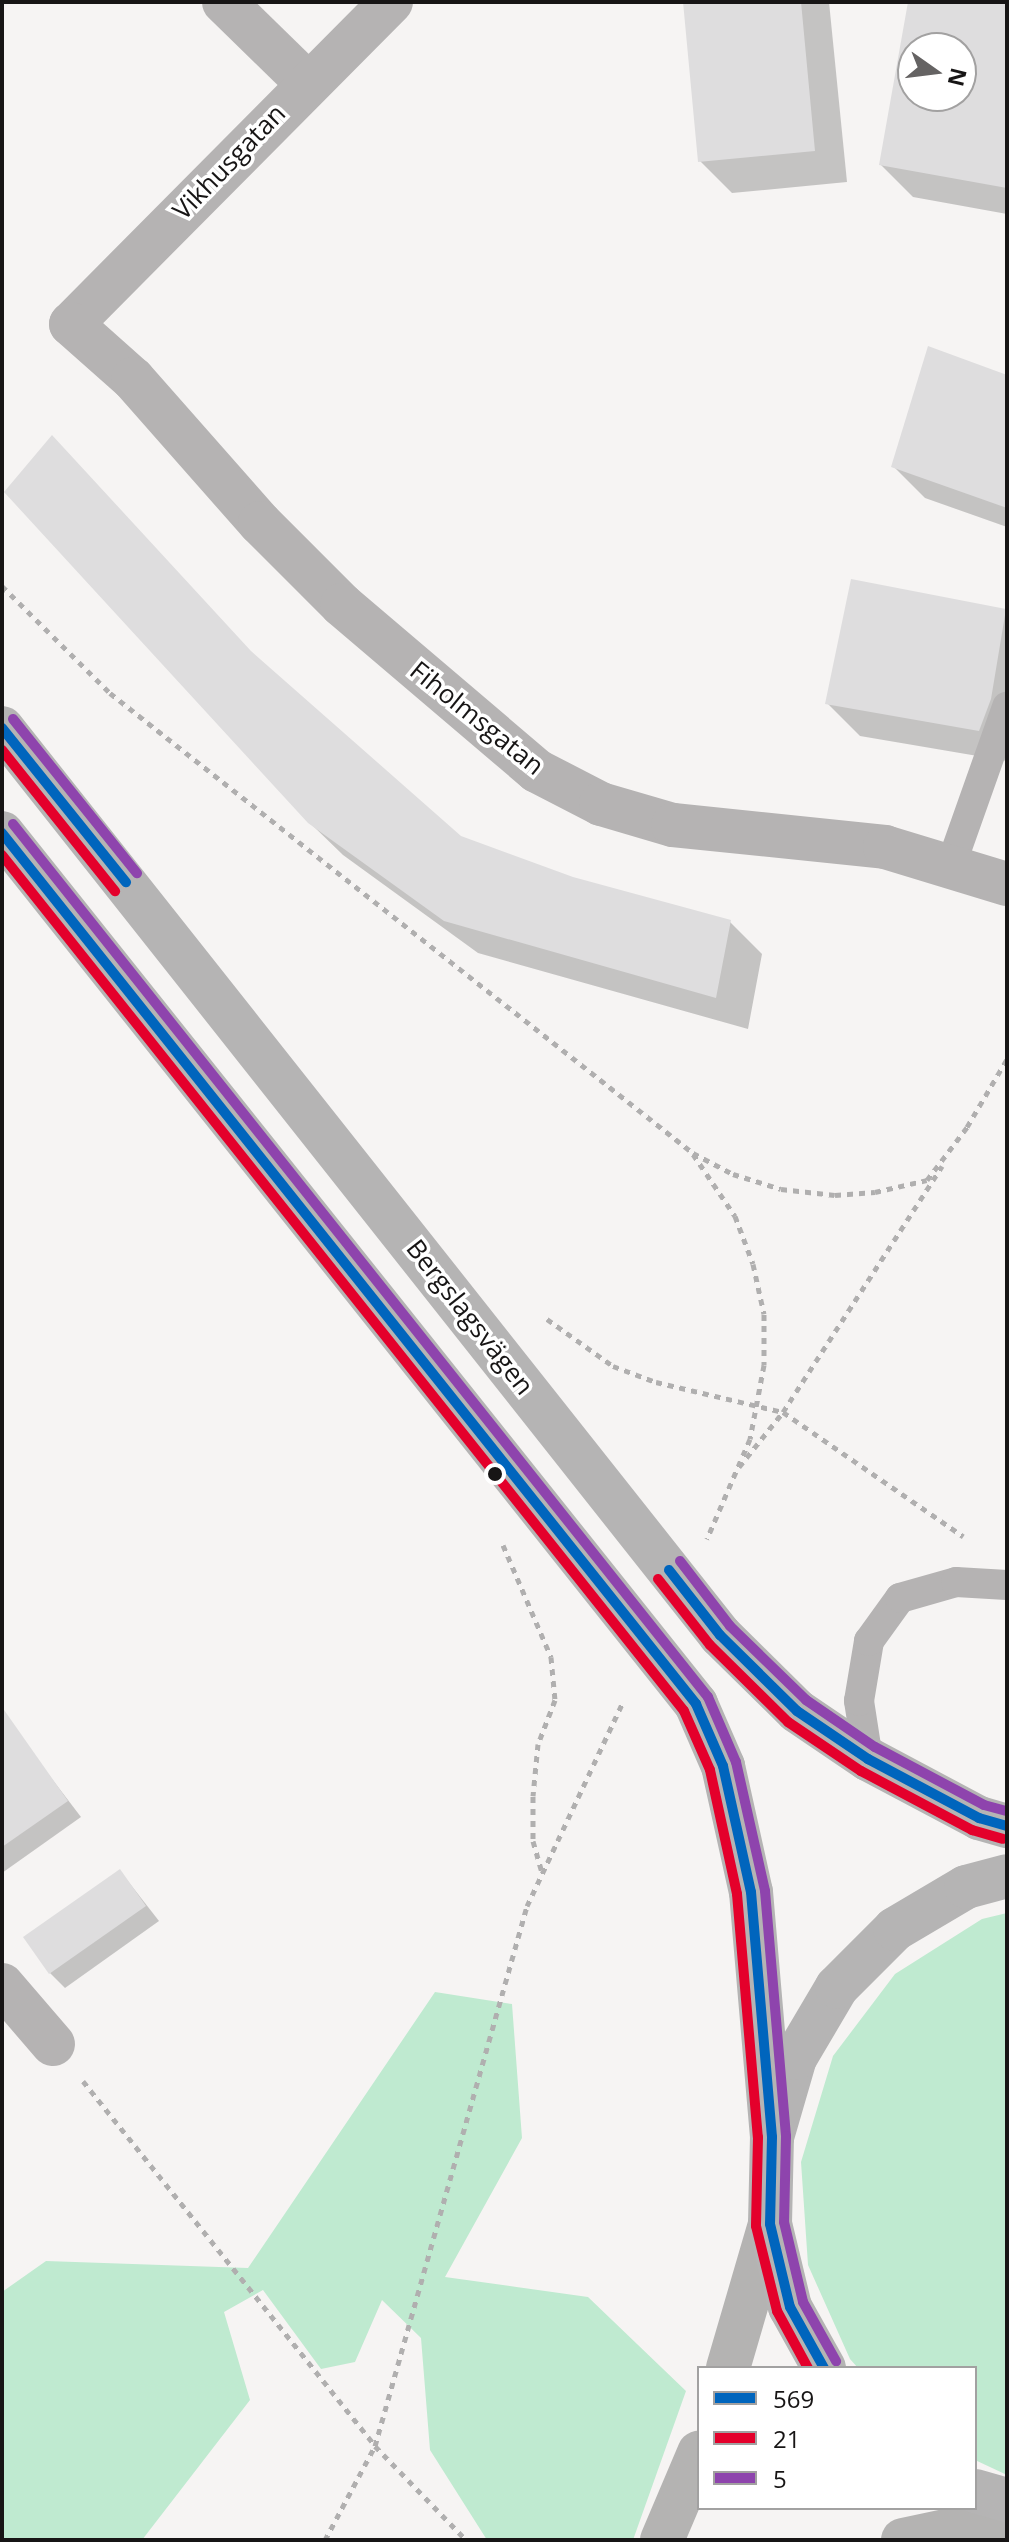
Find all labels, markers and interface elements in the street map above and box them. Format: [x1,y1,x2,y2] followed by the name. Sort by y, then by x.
[897,32,977,112] north arrow
[942,65,975,90] text: N
[166,98,292,226] street label: Vikhusgatan
[404,655,550,781] street label: Fiholmsgatan
[400,1233,540,1401] street label: Bergslagsvägen
[487,1466,503,1482] unlabelled marker
[697,2366,977,2510] legend
[773,2382,814,2415] text: 569
[773,2422,800,2455] text: 21
[773,2462,787,2495] text: 5

